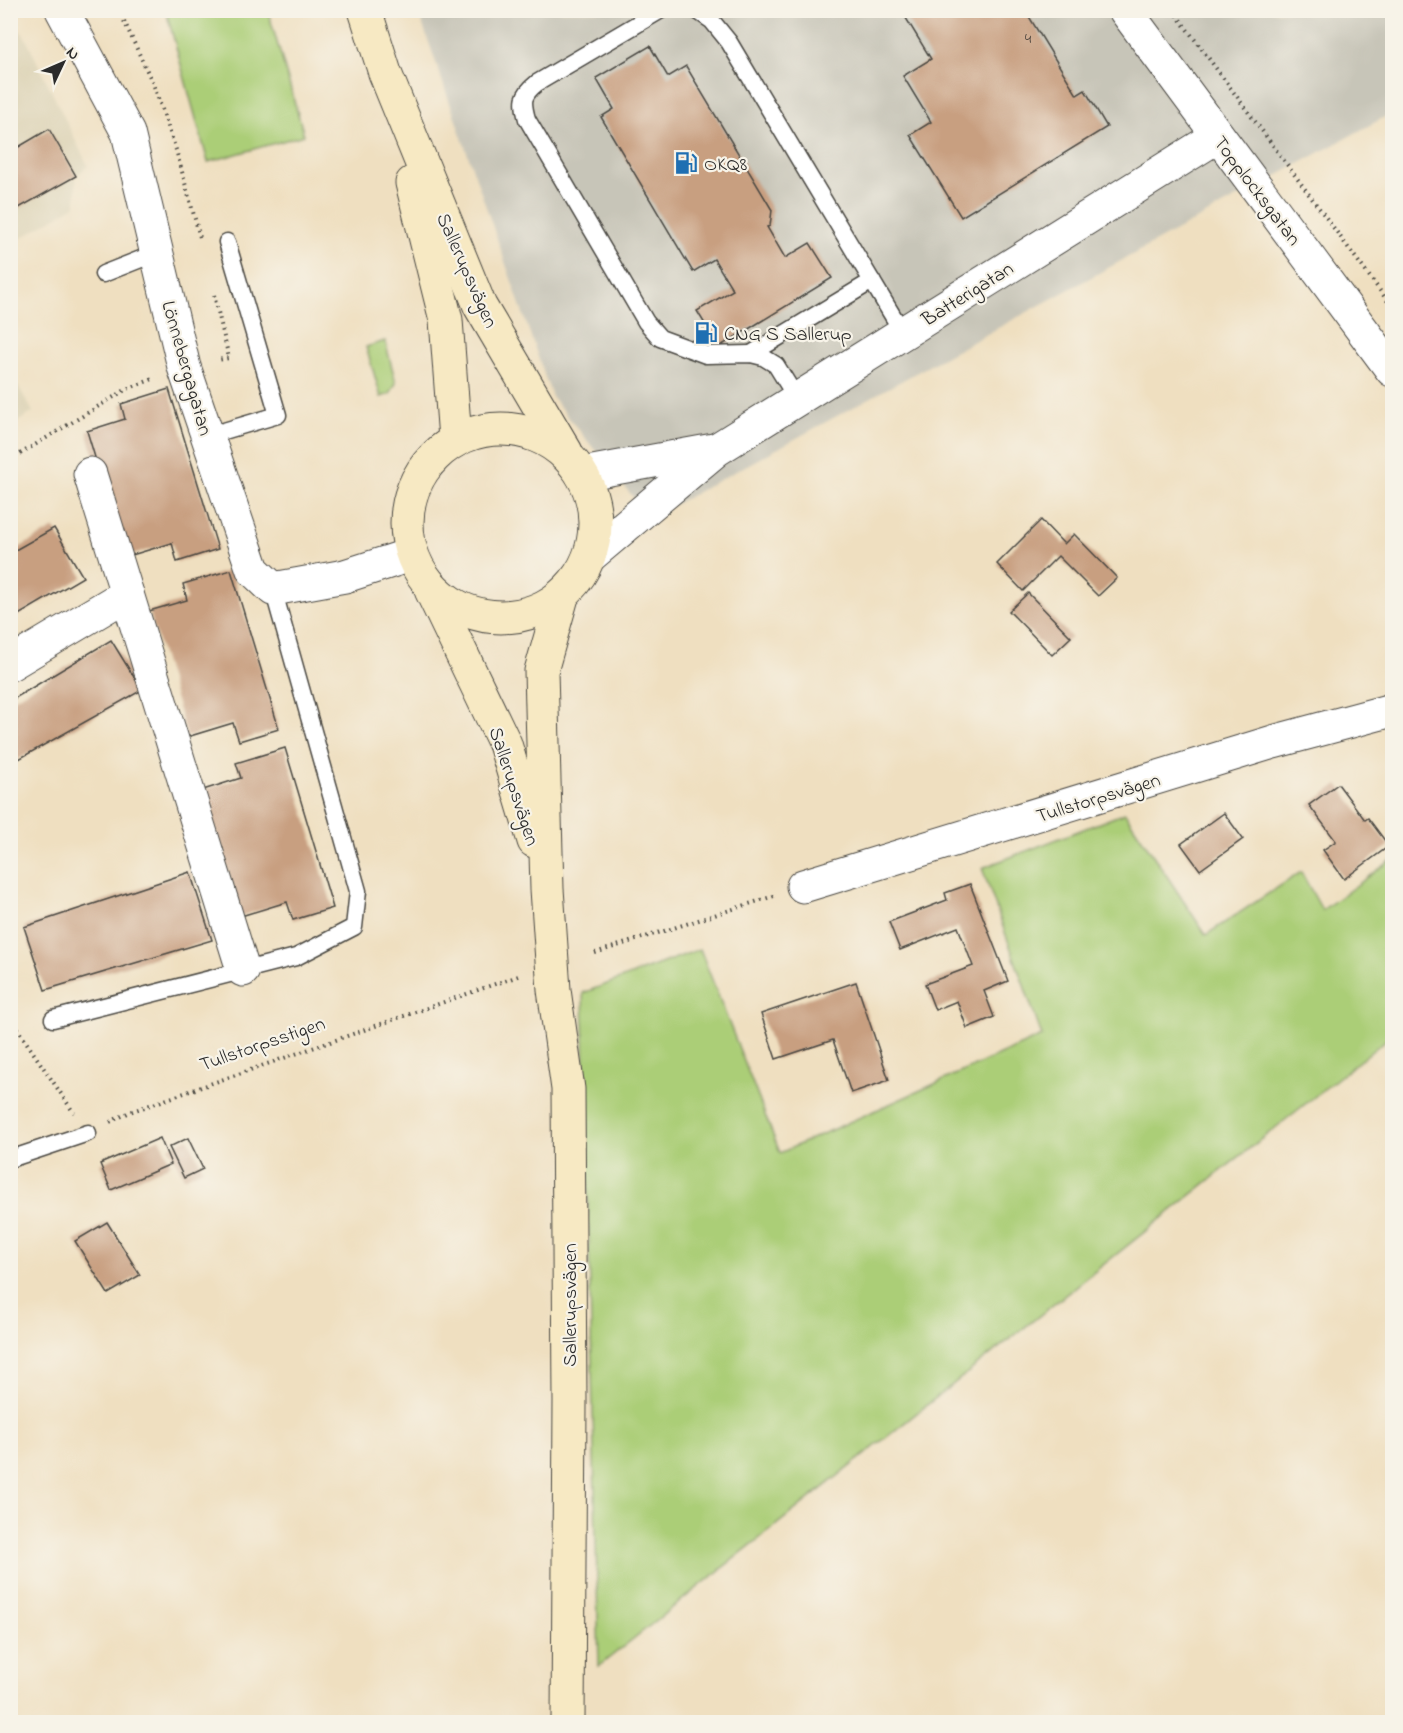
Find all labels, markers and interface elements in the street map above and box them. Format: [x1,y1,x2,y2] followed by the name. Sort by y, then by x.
[1025,27,1032,51] house number: 4
[33,33,93,93] north arrow
[60,42,85,66] text: N
[1204,130,1307,253] street label: Topplocksgatan
[673,150,699,176] fuel station icon: OKQ8
[704,151,747,180] place label: OKQ8
[426,209,504,334] street label: Sallerupsvägen
[916,255,1021,336] street label: Batterigatan
[152,298,219,440] street label: Lönnebergagatan
[693,320,719,346] fuel station icon: CNG S Sallerup
[724,321,852,350] place label: CNG S Sallerup
[479,724,546,850] street label: Sallerupsvägen
[1033,767,1165,833] street label: Tullstorpsvägen
[196,1010,330,1081] street label: Tullstorpsstigen
[557,1243,587,1367] street label: Sallerupsvägen

